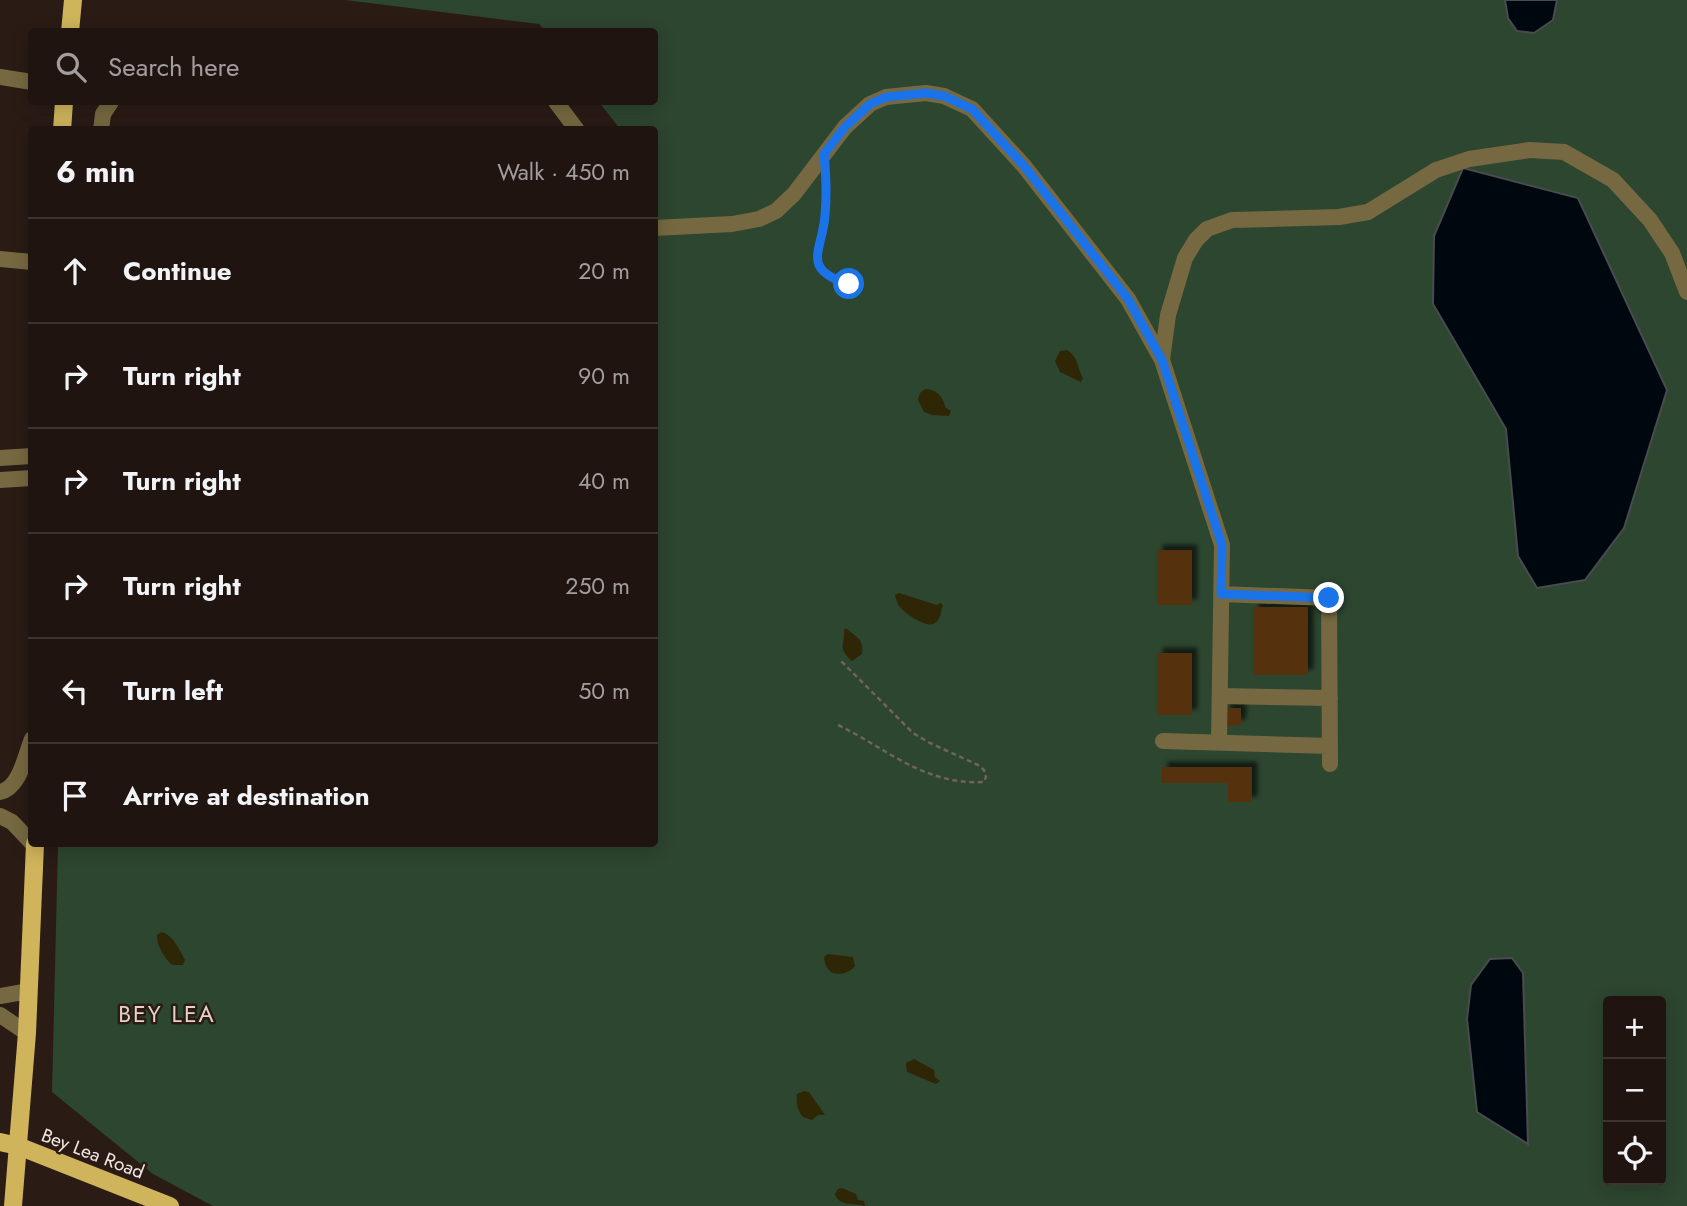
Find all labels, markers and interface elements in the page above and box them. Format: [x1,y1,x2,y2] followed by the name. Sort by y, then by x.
[28,28,658,105] search box
[52,48,90,86] icon: search
[108,48,240,86] text: Search here
[56,150,135,193] text: 6 min
[497,155,630,189] text: Walk · 450 m
[56,252,94,290] icon: ahead
[123,252,232,290] text: Continue
[578,254,630,288] text: 20 m
[833,268,864,299] route start
[56,357,94,395] icon: right
[123,357,241,395] text: Turn right
[578,359,630,393] text: 90 m
[56,462,94,500] icon: right
[123,462,241,500] text: Turn right
[578,464,630,498] text: 40 m
[56,567,94,605] icon: right
[123,567,241,605] text: Turn right
[565,569,630,603] text: 250 m
[1313,582,1344,613] route end
[56,672,94,710] icon: left
[123,672,223,710] text: Turn left
[578,674,630,708] text: 50 m
[56,777,94,815] icon: arrive
[123,777,370,815] text: Arrive at destination
[1603,996,1666,1185] map controls
[1603,996,1666,1059] button: +
[118,997,216,1031] district label: BEY LEA
[1603,1059,1666,1122] button: −
[37,1121,148,1185] street label: Bey Lea Road
[1603,1122,1666,1185] button: locate

